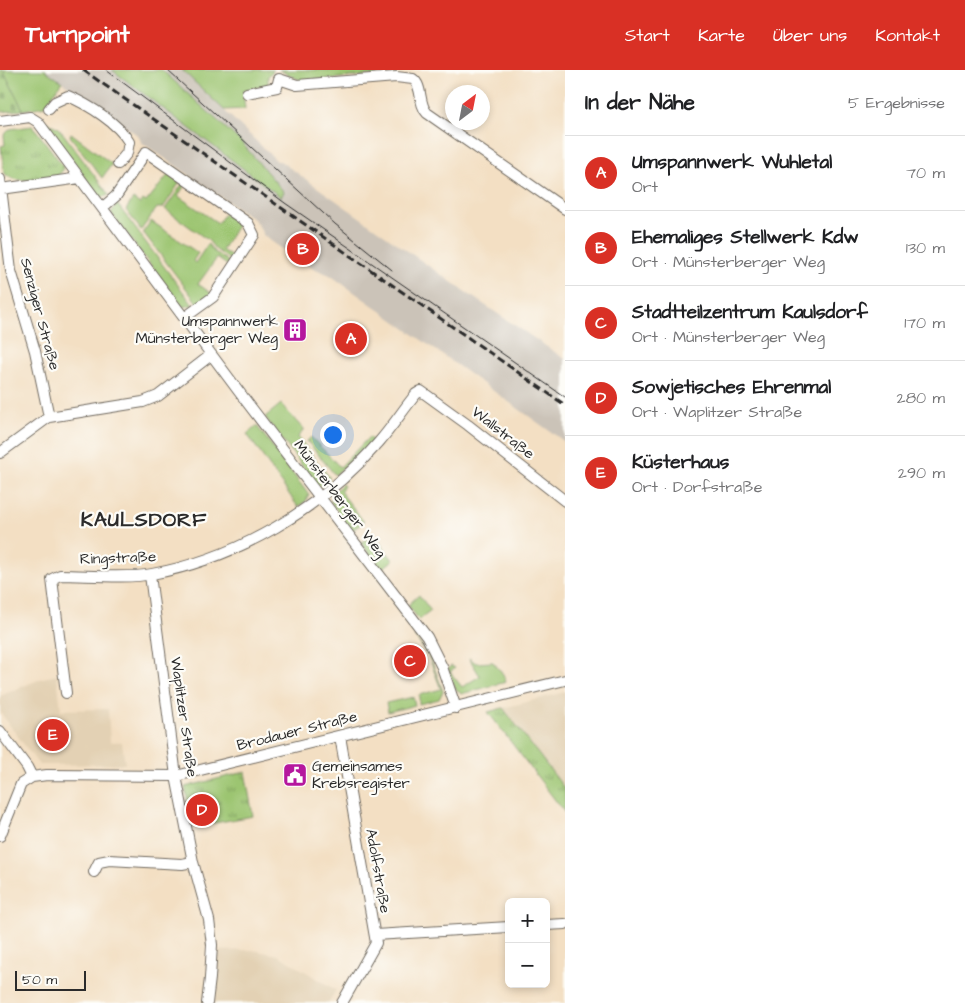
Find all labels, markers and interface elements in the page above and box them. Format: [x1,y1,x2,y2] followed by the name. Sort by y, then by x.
[25,18,130,52] text: Turnpoint
[625,23,670,48] text: Start
[698,23,745,48] text: Karte
[773,23,847,48] text: Über uns
[875,23,940,48] text: Kontakt
[445,85,490,130] north arrow
[585,88,695,117] text: In der Nähe
[848,92,945,114] text: 5 Ergebnisse
[632,149,832,176] text: Umspannwerk Wuhletal
[596,162,606,184] text: A
[906,162,945,184] text: 70 m
[632,176,658,198] text: Ort
[632,224,859,251] text: Ehemaliges Stellwerk Kdw
[287,230,319,268] pin: B
[595,237,607,259] text: B
[906,237,945,259] text: 130 m
[632,251,825,273] text: Ort · Münsterberger Weg
[14,256,65,373] street label: Senziger Straße
[632,299,868,326] text: Stadtteilzentrum Kaulsdorf
[136,311,278,350] place label: Umspannwerk Münsterberger Weg
[595,312,607,334] text: C
[904,312,945,334] text: 170 m
[282,317,308,343] building icon: Umspannwerk Münsterberger Weg
[335,320,367,358] pin: A
[632,326,825,348] text: Ort · Münsterberger Weg
[632,374,831,401] text: Sowjetisches Ehrenmal
[596,387,606,409] text: D
[897,387,945,409] text: 280 m
[632,401,802,423] text: Ort · Waplitzer Straße
[467,402,539,464] street label: Wallstraße
[320,422,346,448] your location
[288,436,391,563] street label: Münsterberger Weg
[632,449,729,476] text: Küsterhaus
[596,462,606,484] text: E
[898,462,945,484] text: 290 m
[632,476,762,498] text: Ort · Dorfstraße
[81,506,207,534] district label: KAULSDORF
[79,546,157,571] street label: Ringstraße
[394,642,426,680] pin: C
[165,656,203,778] street label: Waplitzer Straße
[235,706,359,756] street label: Brodauer Straße
[37,716,69,754] pin: E
[312,756,410,795] place label: Gemeinsames Krebsregister
[282,762,308,788] public building icon: Gemeinsames Krebsregister
[186,791,218,829] pin: D
[360,827,396,915] street label: Adolfstraße
[505,898,550,988] map controls
[505,898,550,943] button: +
[505,943,550,988] button: −
[15,968,86,991] scale bar
[22,970,57,990] text: 50 m

